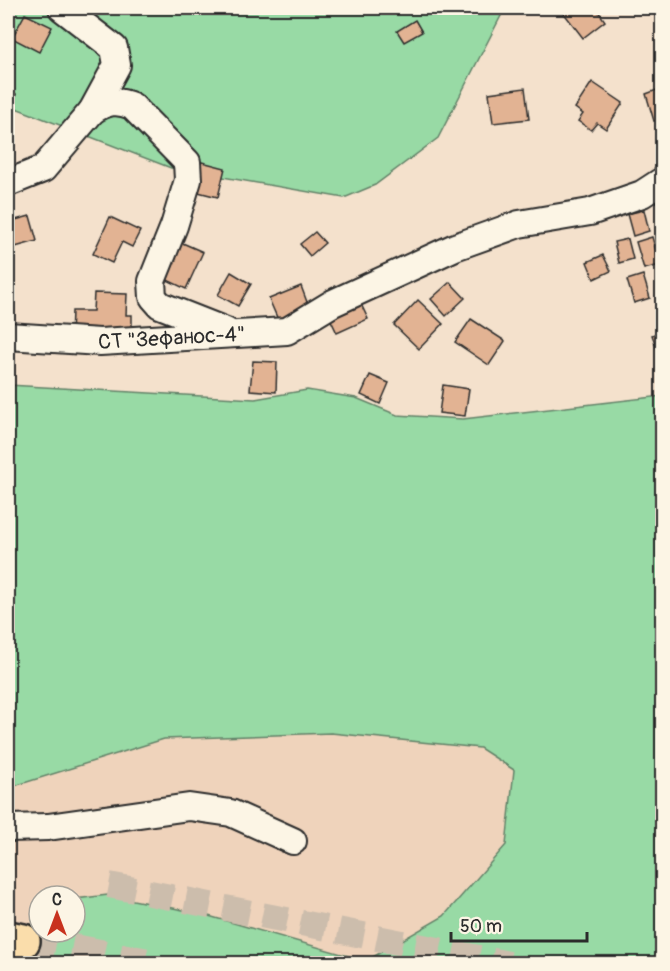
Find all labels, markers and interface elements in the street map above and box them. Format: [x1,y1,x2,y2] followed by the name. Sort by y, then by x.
[97,320,246,356] street label: СТ "Зефанос-4"
[27,884,87,944] north arrow
[52,890,62,910] text: С
[451,905,588,943] scale bar
[460,915,502,938] text: 50 m

